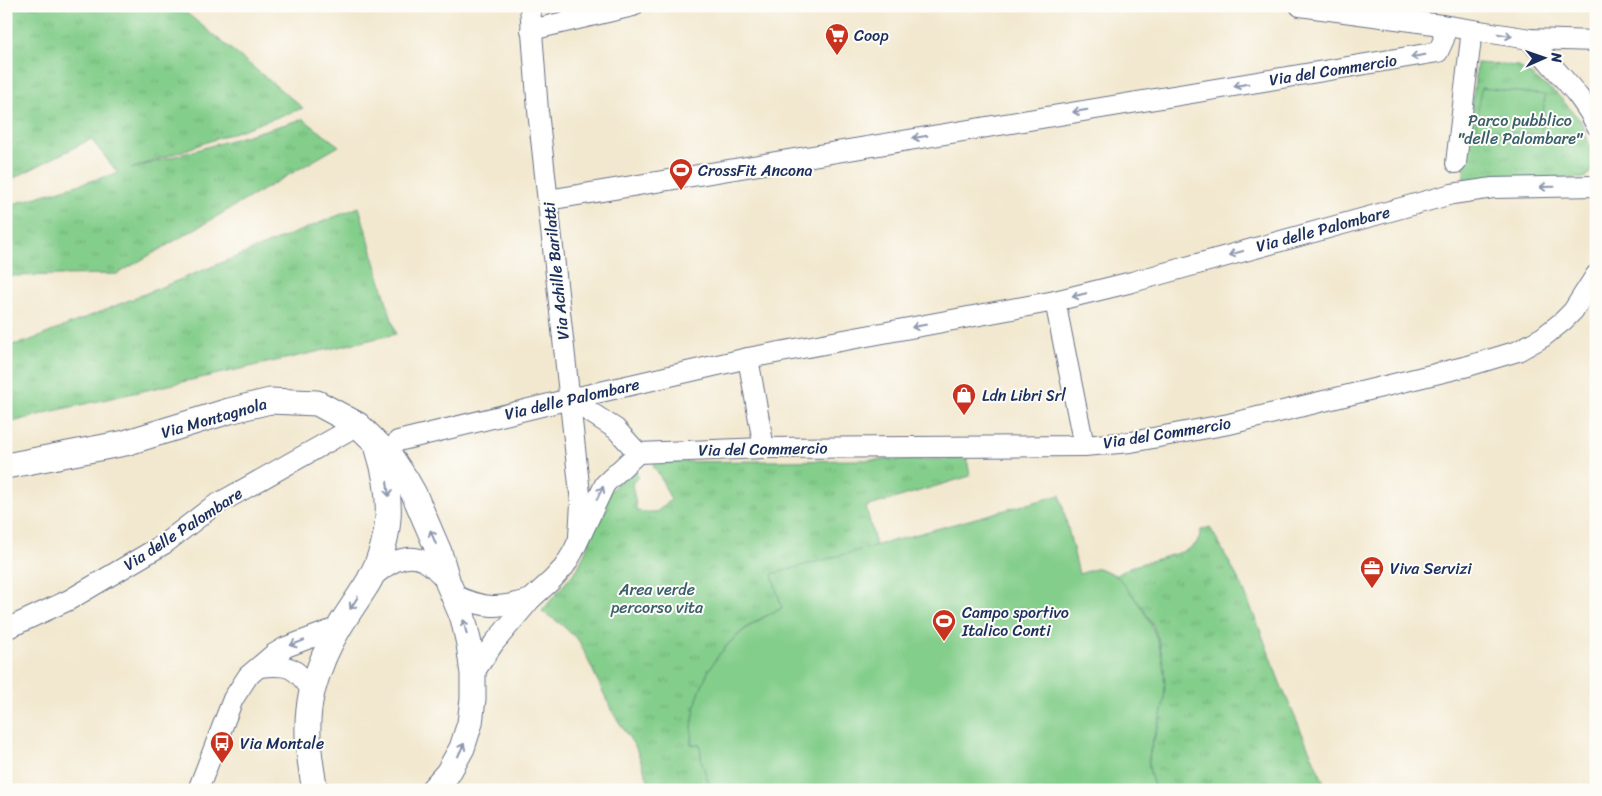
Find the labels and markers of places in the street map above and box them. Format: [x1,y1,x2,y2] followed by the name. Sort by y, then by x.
[854,21,889,50] place label: Coop
[824,22,850,56] supermarket icon: Coop
[698,156,813,185] place label: CrossFit Ancona
[668,157,694,191] sports icon: CrossFit Ancona
[982,381,1066,410] place label: Ldn Libri Srl
[951,382,977,416] shop icon: Ldn Libri Srl
[1390,554,1472,583] place label: Viva Servizi
[1359,555,1385,589] office icon: Viva Servizi
[961,598,1069,645] place label: Campo sportivo Italico Conti
[931,608,957,642] sports icon: Campo sportivo Italico Conti
[240,729,324,758] place label: Via Montale
[209,730,235,764] bus stop icon: Via Montale

